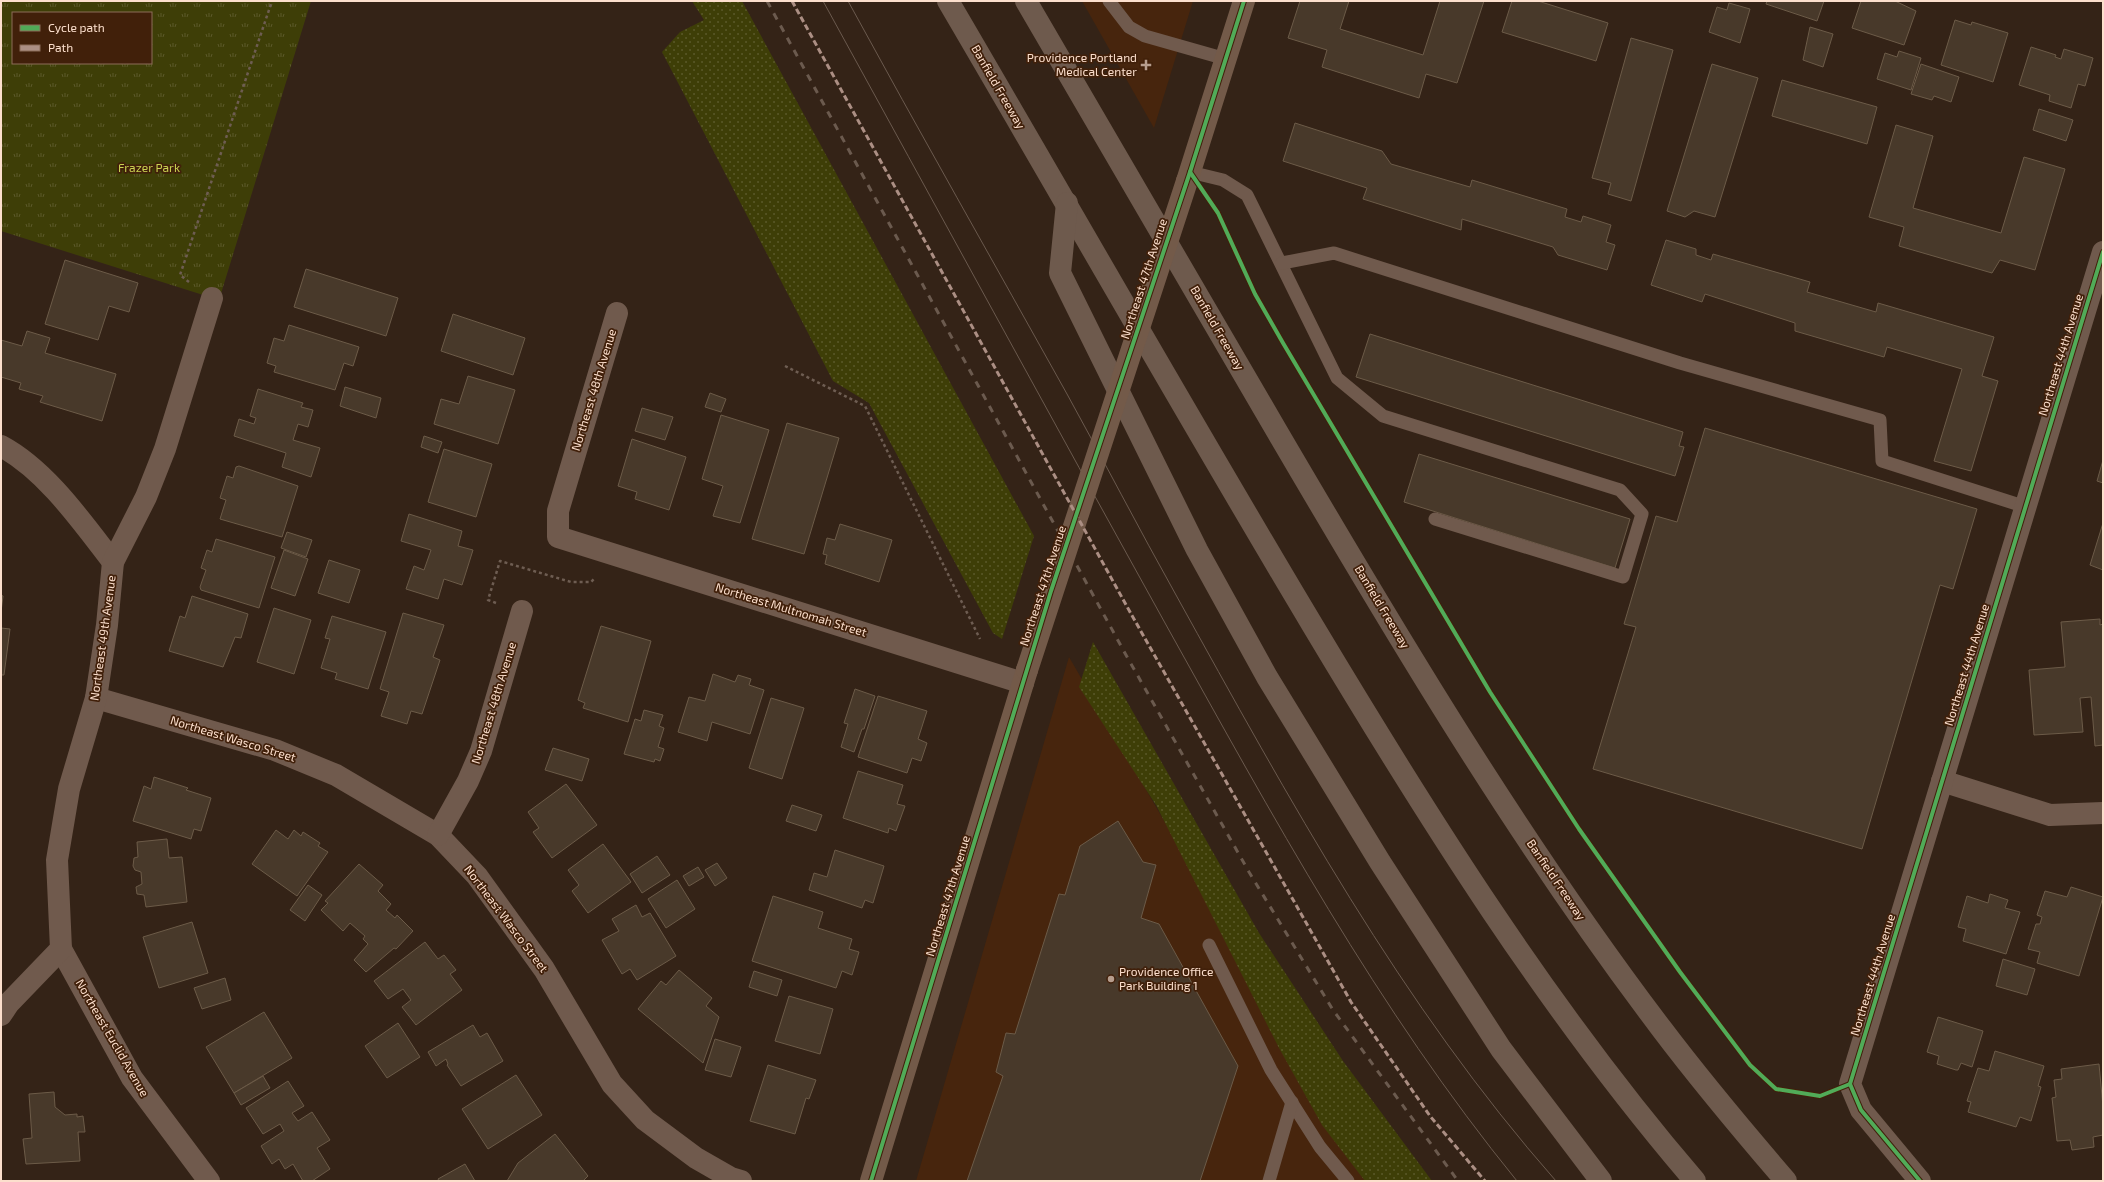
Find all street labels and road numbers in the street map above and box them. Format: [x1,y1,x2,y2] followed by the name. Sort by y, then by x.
[969,42,1029,131] street label: Banfield Freeway
[1117,217,1169,341] street label: Northeast 47th Avenue
[1188,283,1248,372] street label: Banfield Freeway
[2035,292,2085,417] street label: Northeast 44th Avenue
[568,327,618,452] street label: Northeast 48th Avenue
[1016,524,1068,648] street label: Northeast 47th Avenue
[1353,562,1414,651] street label: Banfield Freeway
[86,574,118,701] street label: Northeast 49th Avenue
[714,579,869,639] street label: Northeast Multnomah Street
[1941,602,1991,727] street label: Northeast 44th Avenue
[468,640,518,765] street label: Northeast 48th Avenue
[169,712,298,764] street label: Northeast Wasco Street
[922,834,972,958] street label: Northeast 47th Avenue
[1525,836,1589,923] street label: Banfield Freeway
[462,862,552,975] street label: Northeast Wasco Street
[1847,912,1897,1037] street label: Northeast 44th Avenue
[73,976,152,1099] street label: Northeast Euclid Avenue

